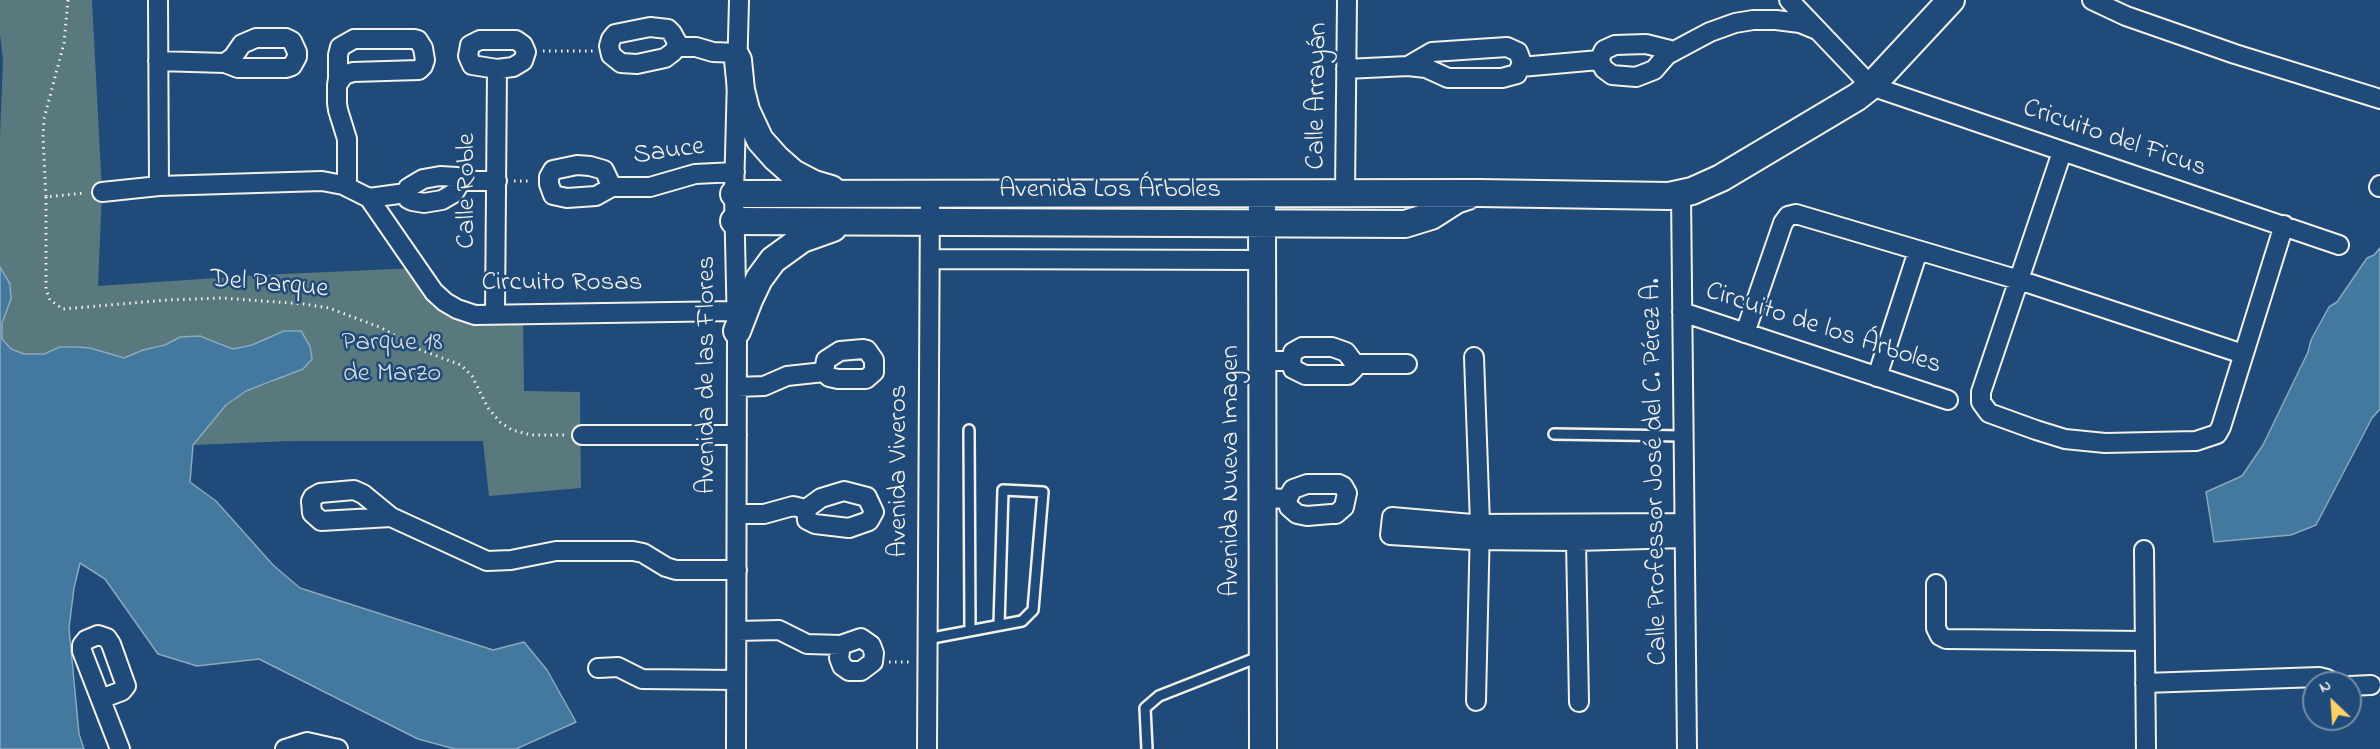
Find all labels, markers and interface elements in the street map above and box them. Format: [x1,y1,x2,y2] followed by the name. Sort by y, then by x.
[1302,22,1336,170] street label: Calle Arrayán
[2018,93,2210,187] street label: Cricuito del Ficus
[631,132,707,174] street label: Sauce
[453,133,485,249] street label: Calle Roble
[999,176,1221,208] street label: Avenida Los Árboles
[693,256,725,494] street label: Avenida de las Flores
[208,265,330,307] street label: Del Parque
[481,269,643,301] street label: Circuito Rosas
[1701,277,1945,383] street label: Circuito de los Árboles
[1637,278,1677,666] street label: Calle Professor José del C. Pérez A.
[341,329,443,392] park label: Parque 18 de Marzo
[1217,345,1249,597] street label: Avenida Nueva Imagen
[885,384,917,558] street label: Avenida Viveros
[2302,671,2362,731] north arrow
[2315,673,2335,700] text: N

